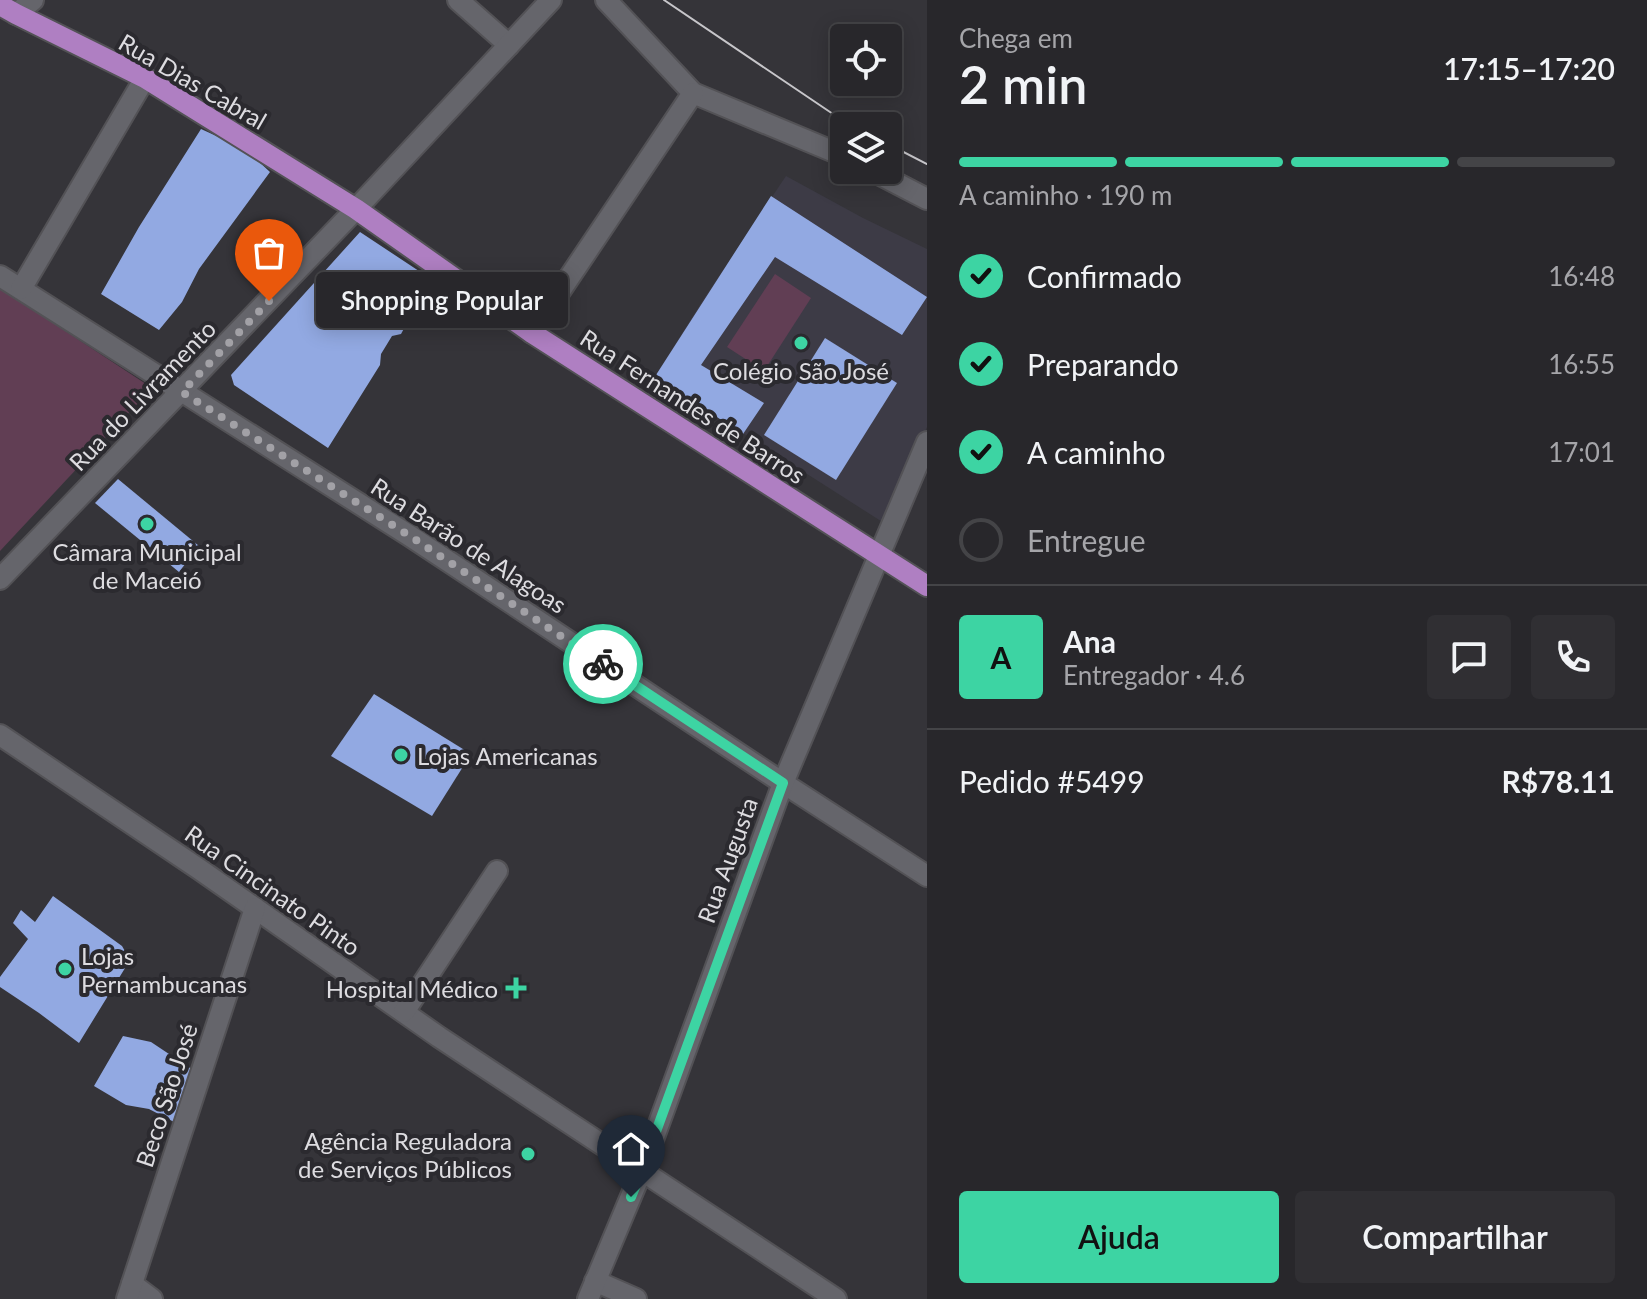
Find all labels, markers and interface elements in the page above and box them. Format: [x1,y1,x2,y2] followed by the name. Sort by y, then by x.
[959,22,1073,54] text: Chega em
[830,24,902,184] map controls
[830,24,902,96] button: locate
[114,27,272,135] street label: Rua Dias Cabral
[1443,50,1615,86] text: 17:15–17:20
[959,53,1087,115] text: 2 min
[830,112,902,184] button: layers
[959,179,1172,211] text: A caminho · 190 m
[235,219,303,301] pin
[247,231,291,275] icon: bag
[959,254,1003,298] icon: check
[1027,258,1182,294] text: Confirmado
[1548,260,1615,292] text: 16:48
[317,273,569,329] callout: Shopping Popular
[341,284,543,316] text: Shopping Popular
[63,314,221,476] street label: Rua do Livramento
[575,323,811,489] street label: Rua Fernandes de Barros
[792,334,810,352] marker: Colégio São José
[959,342,1003,386] icon: check
[1027,346,1179,382] text: Preparando
[1548,348,1615,380] text: 16:55
[713,356,889,385] place label: Colégio São José
[959,430,1003,474] icon: check
[1027,434,1166,470] text: A caminho
[1548,436,1615,468] text: 17:01
[366,471,572,619] street label: Rua Barão de Alagoas
[138,515,156,533] marker: Câmara Municipal de Maceió
[1027,522,1146,558] text: Entregue
[52,537,242,594] place label: Câmara Municipal de Maceió
[1427,615,1511,699] button: chat
[1531,615,1615,699] button: phone
[1063,623,1116,659] text: Ana
[563,624,643,704] courier
[991,639,1011,675] text: A
[581,642,625,686] icon: bike
[1063,659,1245,691] text: Entregador · 4.6
[417,741,598,770] place label: Lojas Americanas
[392,746,410,764] marker: Lojas Americanas
[959,763,1145,799] text: Pedido #5499
[1502,763,1615,799] text: R$78.11
[691,793,763,927] street label: Rua Augusta
[180,819,366,961] street label: Rua Cincinato Pinto
[81,941,247,998] place label: Lojas Pernambucanas
[56,960,74,978] marker: Lojas Pernambucanas
[326,974,498,1003] place label: Hospital Médico
[505,977,527,999] marker: Hospital Médico
[129,1020,203,1170] street label: Beco São José
[597,1115,665,1197] pin
[298,1126,512,1183] place label: Agência Reguladora de Serviços Públicos
[609,1127,653,1171] icon: home
[519,1145,537,1163] marker: Agência Reguladora de Serviços Públicos
[959,1191,1279,1283] button: Ajuda
[1295,1191,1615,1283] button: Compartilhar

